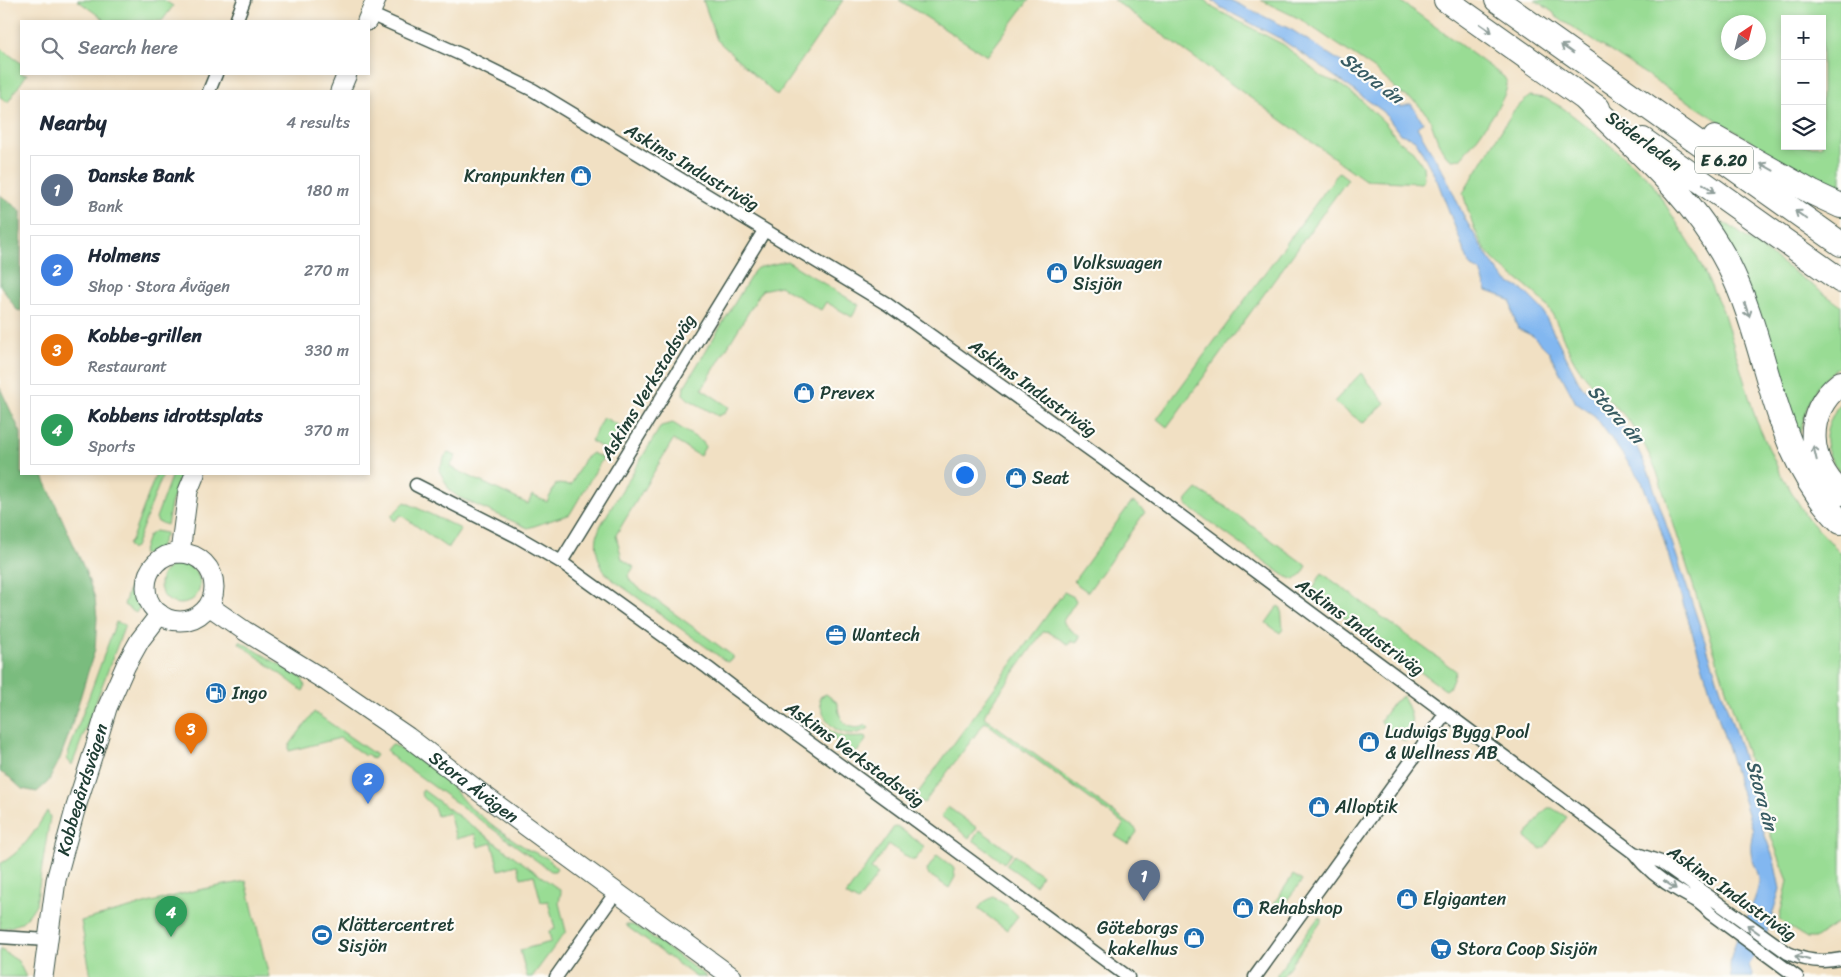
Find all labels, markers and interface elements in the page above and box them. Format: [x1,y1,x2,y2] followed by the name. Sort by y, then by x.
[1721,15,1766,60] north arrow
[1781,15,1826,150] map controls
[1781,15,1826,60] button: +
[20,20,370,75] search box
[1479,23,1493,33] one-way arrow
[78,31,178,64] text: Search here
[38,34,66,62] icon: search
[1333,43,1413,114] water label: Stora ån
[1560,44,1574,54] one-way arrow
[1781,60,1826,105] button: −
[1599,102,1690,180] street label: Söderleden
[40,104,106,142] text: Nearby
[1781,105,1826,150] button: layers
[286,108,350,137] text: 4 results
[618,114,766,220] street label: Askims Industriväg
[1695,146,1753,174] road number: E 6.20
[88,159,195,192] text: Danske Bank
[464,160,565,192] place label: Kranpunkten
[1760,162,1775,171] one-way arrow
[569,164,593,188] shop icon: Kranpunkten
[54,176,60,205] text: 1
[306,176,349,205] text: 180 m
[1702,182,1715,193] one-way arrow
[88,192,123,221] text: Bank
[1795,210,1808,221] one-way arrow
[88,239,160,272] text: Holmens
[1073,247,1163,300] place label: Volkswagen Sisjön
[52,256,62,285] text: 2
[304,256,349,285] text: 270 m
[1045,261,1069,285] shop icon: Volkswagen Sisjön
[88,272,230,301] text: Shop · Stora Åvägen
[1742,301,1752,317] one-way arrow
[591,307,705,467] street label: Askims Verkstadsväg
[88,319,202,352] text: Kobbe-grillen
[961,330,1104,446] street label: Askims Industriväg
[53,336,61,365] text: 3
[305,336,349,365] text: 330 m
[88,352,167,381] text: Restaurant
[1580,376,1654,454] water label: Stora ån
[820,377,875,409] place label: Prevex
[792,381,816,405] shop icon: Prevex
[88,399,263,432] text: Kobbens idrottsplats
[52,416,62,445] text: 4
[305,416,349,445] text: 370 m
[88,432,135,461] text: Sports
[1810,446,1819,462] one-way arrow
[952,462,978,488] your location
[1032,462,1070,494] place label: Seat
[1004,466,1028,490] shop icon: Seat
[1288,569,1431,685] street label: Askims Industriväg
[852,619,920,651] place label: Wantech
[824,623,848,647] office icon: Wantech
[231,677,267,709] place label: Ingo
[204,681,228,705] fuel station icon: Ingo
[778,692,932,816] street label: Askims Verkstadsväg
[175,713,207,754] pin: 3
[1385,716,1530,769] place label: Ludwigs Bygg Pool & Wellness AB
[47,719,118,859] street label: Kobbegårdsvägen
[1357,730,1381,754] shop icon: Ludwigs Bygg Pool & Wellness AB
[422,742,526,832] street label: Stora Åvägen
[1737,756,1788,837] water label: Stora ån
[352,763,384,804] pin: 2
[1334,791,1399,823] place label: Alloptik
[1307,795,1331,819] shop icon: Alloptik
[1660,836,1804,950] street label: Askims Industriväg
[1128,860,1160,901] pin: 1
[1663,880,1677,890] one-way arrow
[1423,883,1507,915] place label: Elgiganten
[1395,887,1419,911] shop icon: Elgiganten
[1259,892,1343,924] place label: Rehabshop
[155,896,187,937] pin: 4
[1231,896,1255,920] shop icon: Rehabshop
[338,909,454,962] place label: Klättercentret Sisjön
[1097,912,1179,965] place label: Göteborgs kakelhus
[310,923,334,947] sports icon: Klättercentret Sisjön
[1746,924,1760,934] one-way arrow
[1182,926,1206,950] shop icon: Göteborgs kakelhus
[1457,933,1598,965] place label: Stora Coop Sisjön
[1429,937,1453,961] supermarket icon: Stora Coop Sisjön
[1794,953,1810,962] one-way arrow

